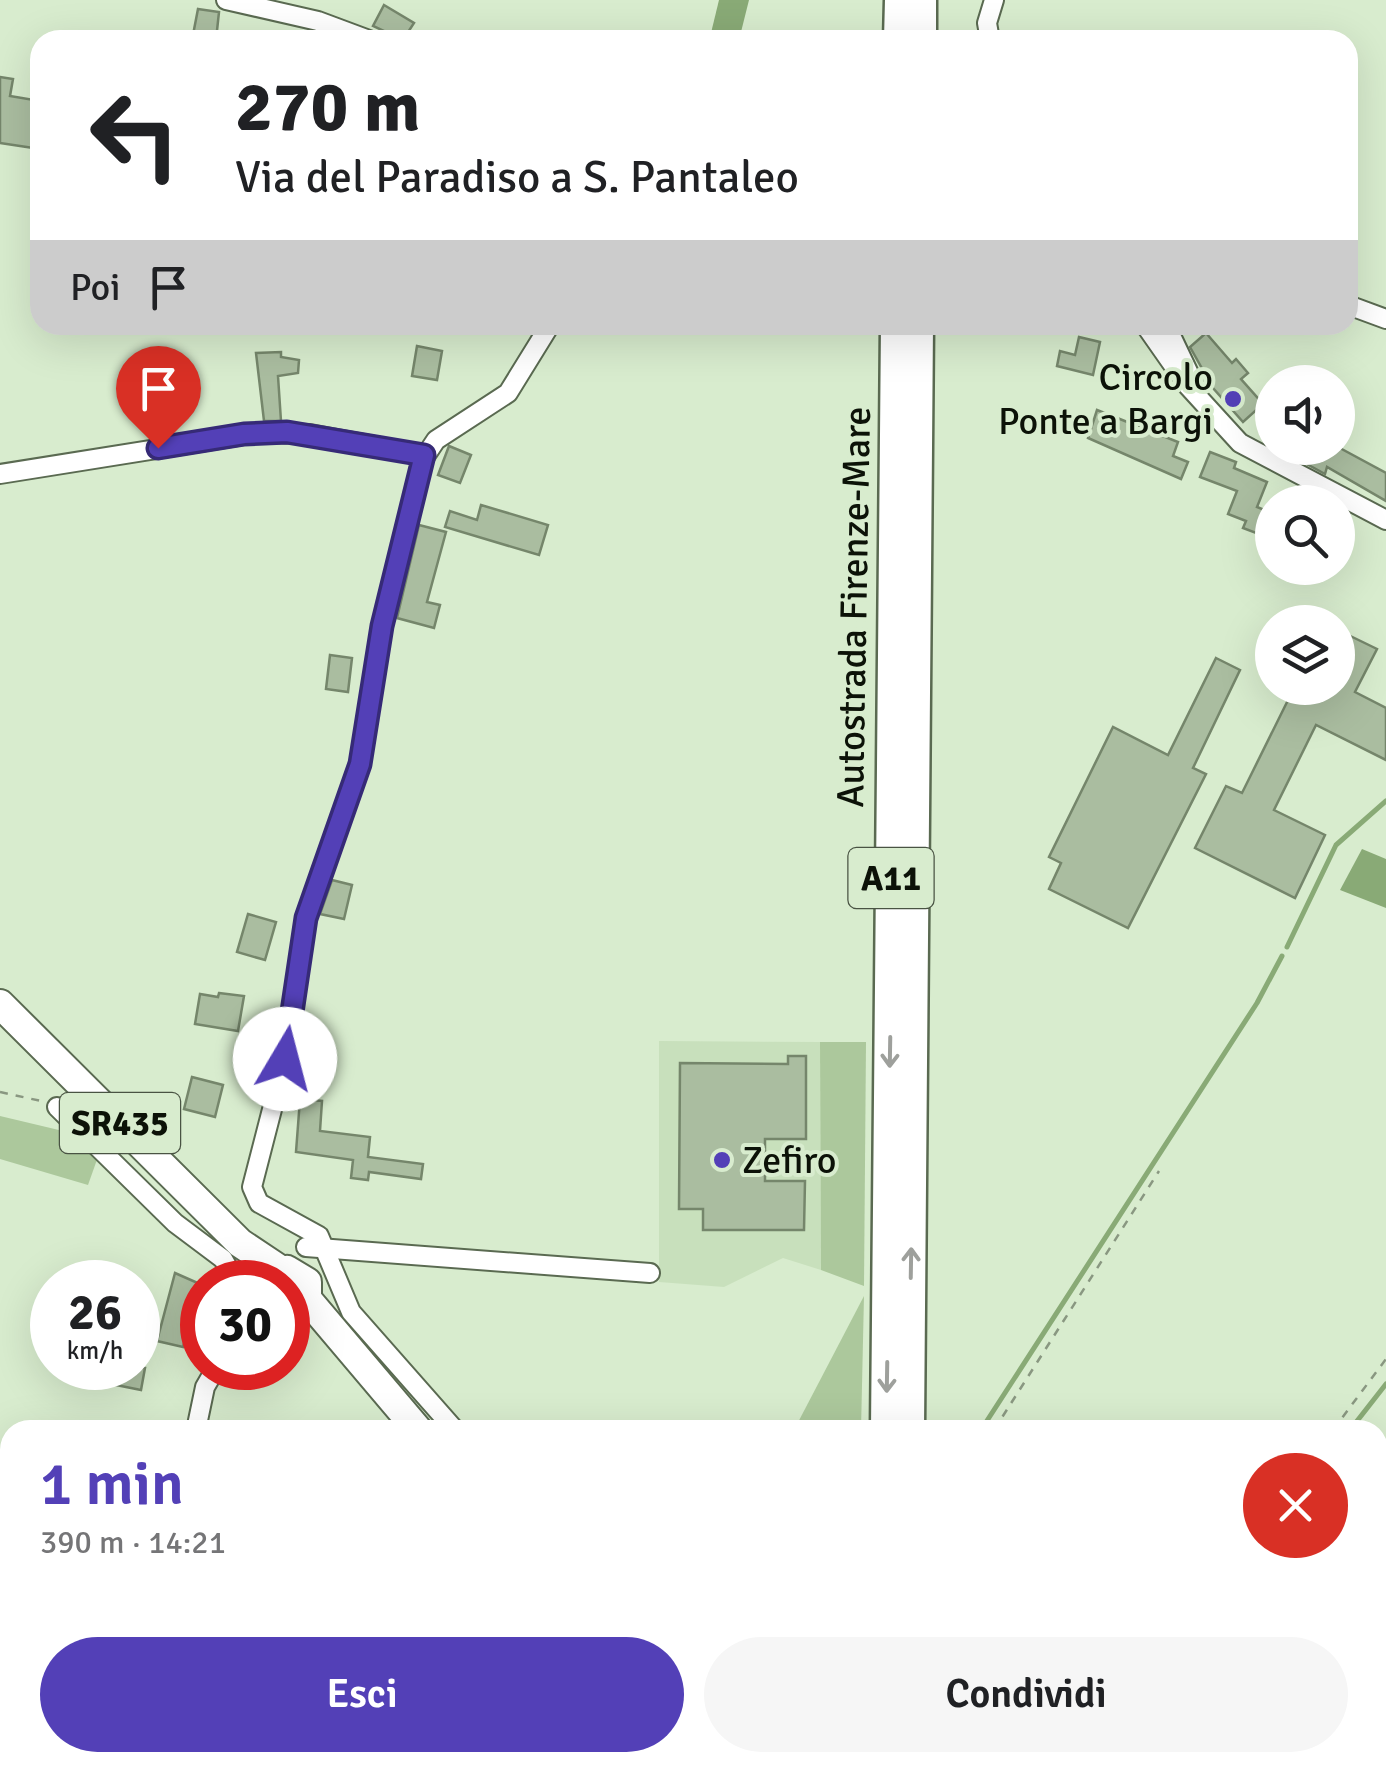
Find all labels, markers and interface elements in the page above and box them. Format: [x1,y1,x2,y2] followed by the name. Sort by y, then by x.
[235,64,420,150] text: 270 m
[70,70,200,200] icon: left
[235,150,799,205] text: Via del Paradiso a S. Pantaleo
[141,260,196,315] icon: arrive
[70,264,121,311] text: Poi
[116,346,201,449] pin
[998,354,1213,445] place label: Circolo Ponte a Bargi
[131,361,186,416] icon: arrive
[1255,365,1355,705] map controls
[1255,365,1355,465] button: sound
[1222,388,1244,410] marker: Circolo Ponte a Bargi
[827,406,881,808] street label: Autostrada Firenze-Mare
[1255,485,1355,585] button: search
[1255,605,1355,705] button: layers
[848,848,934,908] road number: A11
[233,1007,337,1111] position arrow
[880,1036,900,1068] one-way arrow
[60,1093,180,1153] road number: SR435
[742,1137,836,1184] place label: Zefiro
[711,1149,733,1171] marker: Zefiro
[901,1247,920,1279] one-way arrow
[180,1260,310,1390] speed limit sign: 30
[68,1282,122,1344] text: 26
[67,1335,123,1366] text: km/h
[877,1361,896,1393] one-way arrow
[40,1448,184,1522] text: 1 min
[1243,1453,1348,1558] button: close
[40,1523,226,1562] text: 390 m · 14:21
[40,1637,684,1752] button: Esci
[704,1637,1348,1752] button: Condividi

